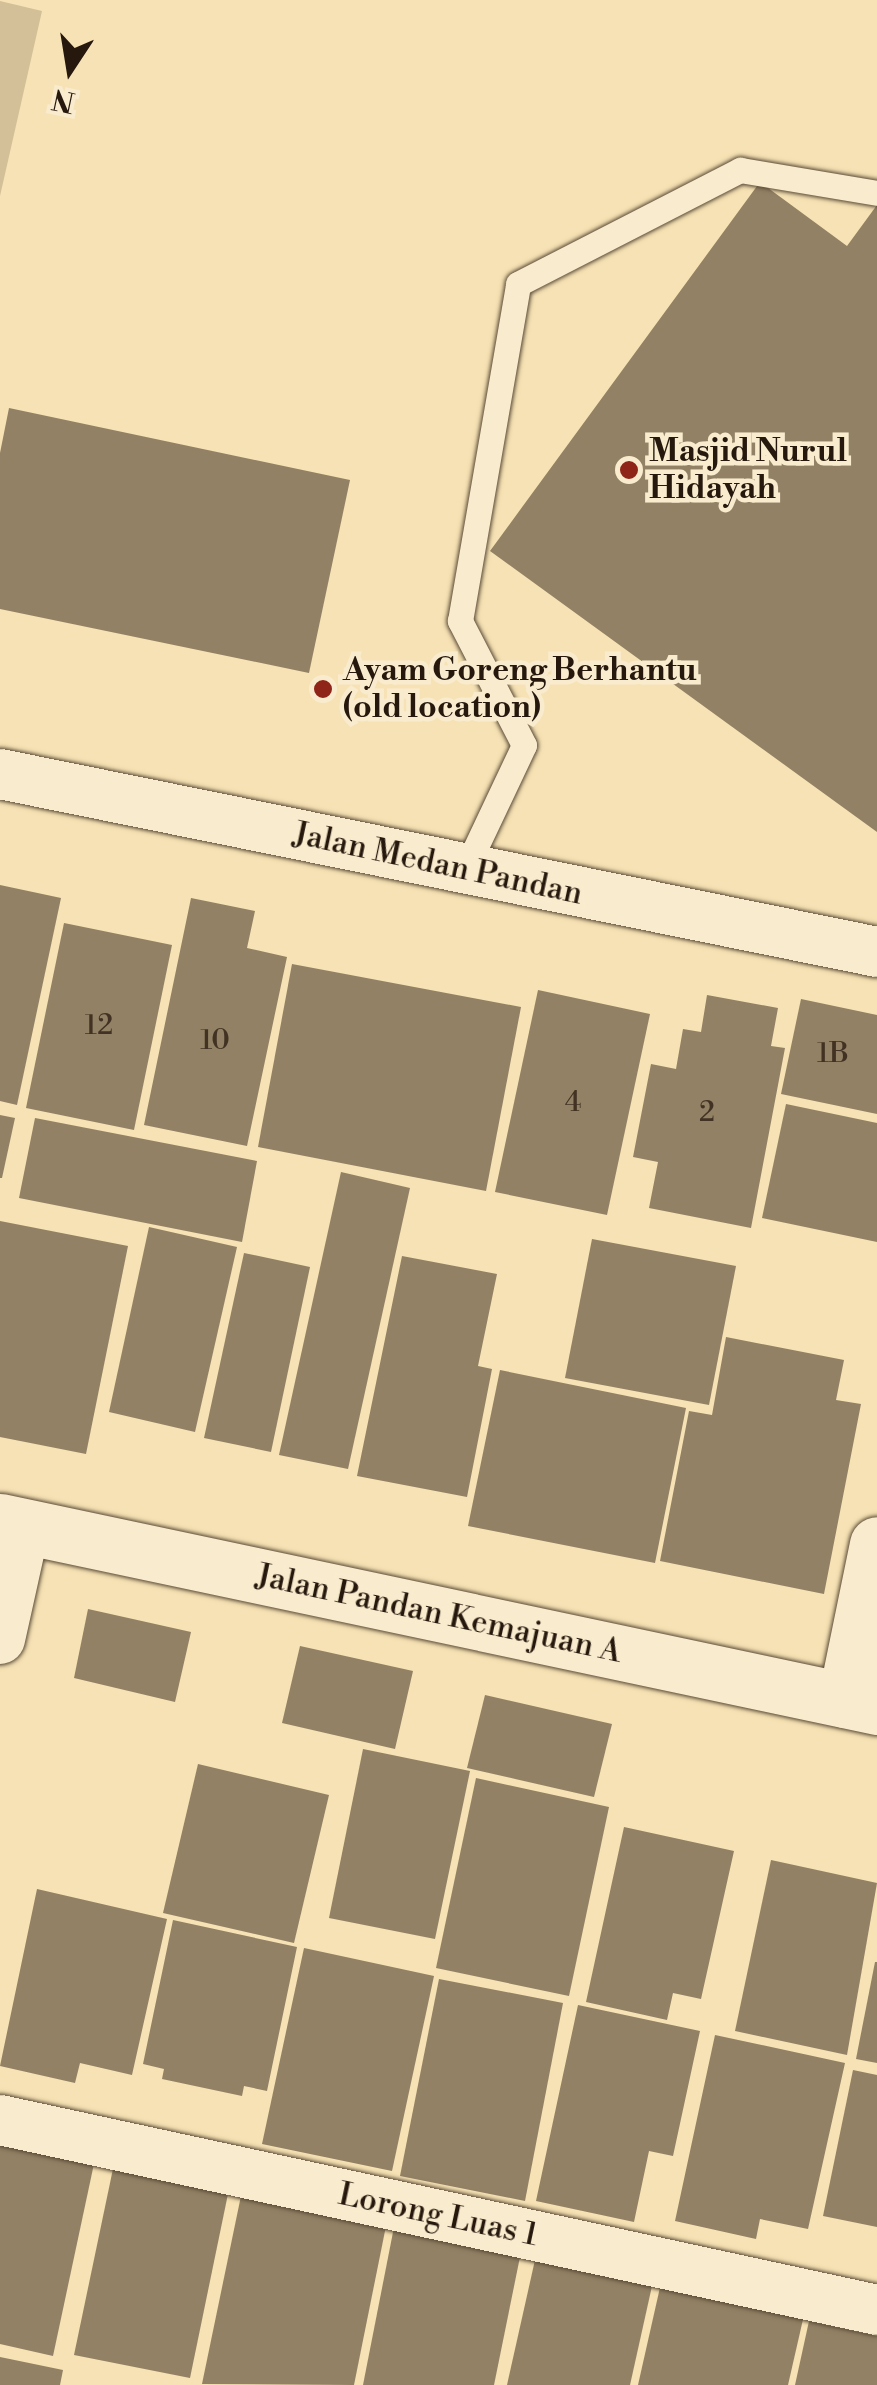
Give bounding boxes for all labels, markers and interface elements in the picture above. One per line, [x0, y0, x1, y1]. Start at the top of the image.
north arrow [20, 20, 120, 120]
text: N [49, 80, 78, 119]
place label: Masjid Nurul Hidayah [649, 433, 847, 508]
marker: Masjid Nurul Hidayah [618, 459, 640, 481]
place label: Ayam Goreng Berhantu (old location) [343, 652, 697, 727]
marker: Ayam Goreng Berhantu (old location) [312, 678, 334, 700]
street label: Jalan Medan Pandan [290, 815, 586, 913]
house number: 12 [85, 1009, 113, 1043]
house number: 10 [200, 1024, 230, 1058]
house number: 1B [817, 1037, 849, 1071]
house number: 4 [565, 1086, 581, 1120]
house number: 2 [699, 1096, 715, 1130]
street label: Jalan Pandan Kemajuan A [253, 1556, 625, 1672]
street label: Lorong Luas 1 [335, 2175, 541, 2255]

